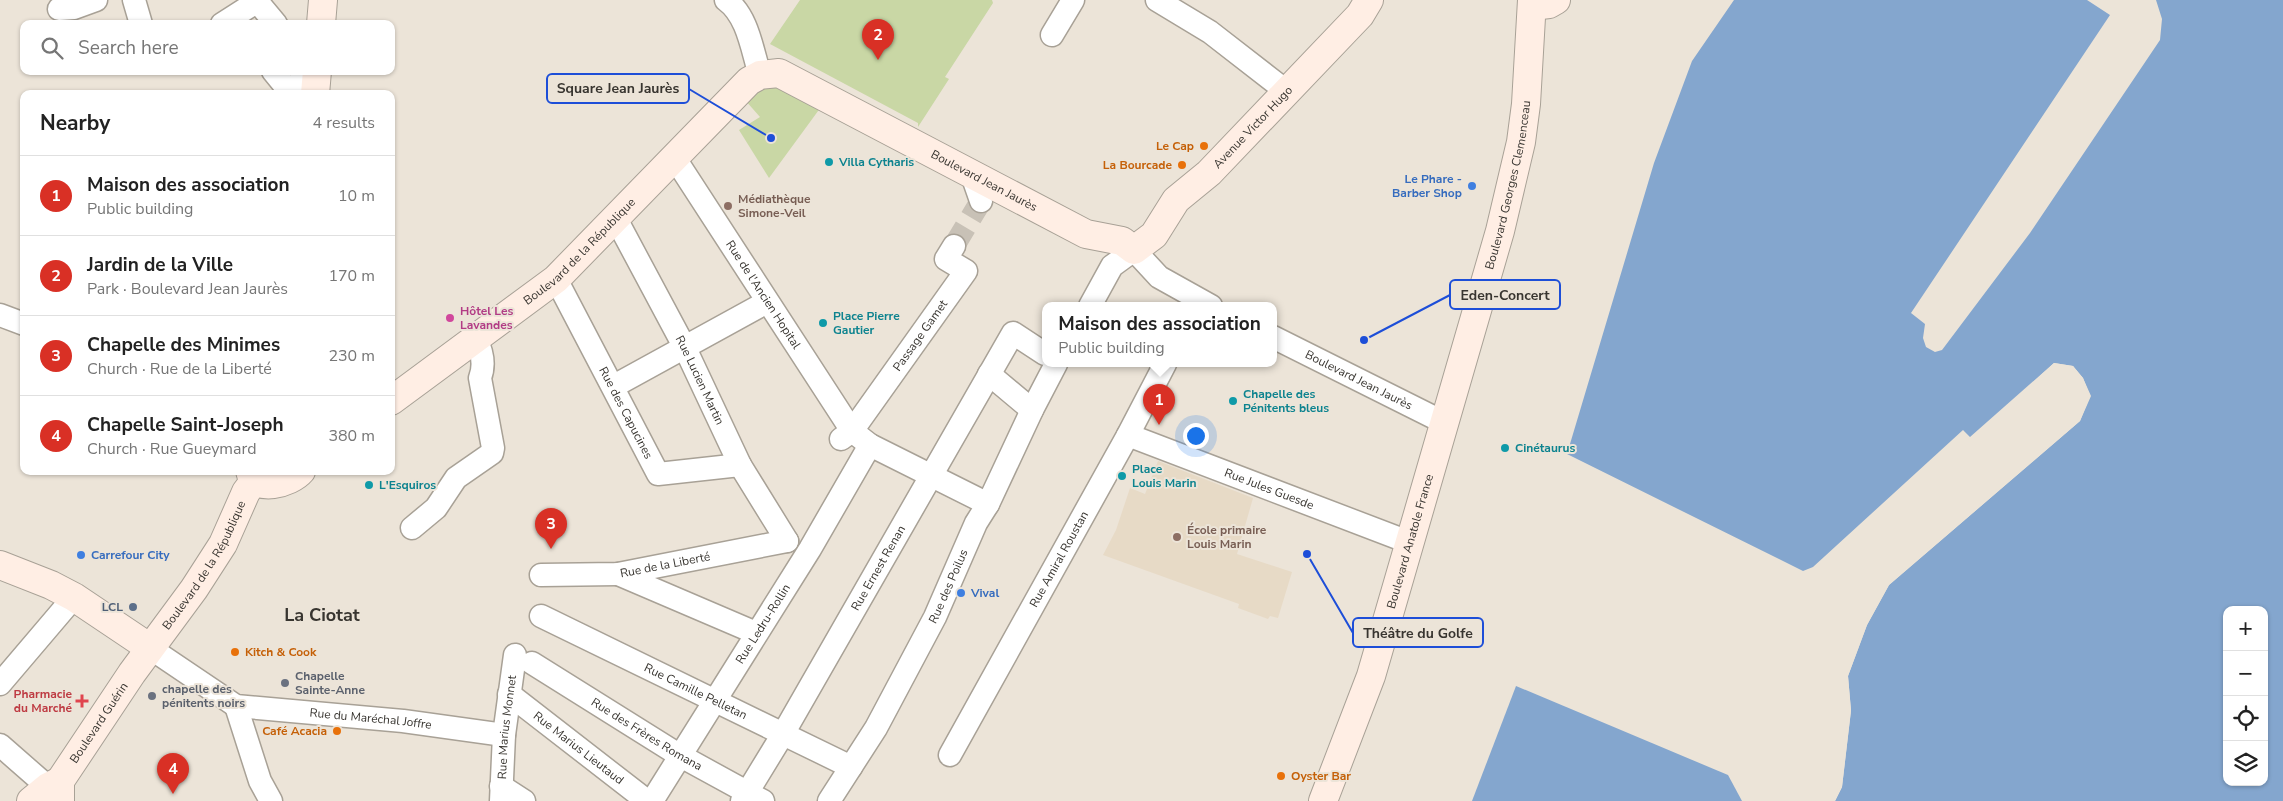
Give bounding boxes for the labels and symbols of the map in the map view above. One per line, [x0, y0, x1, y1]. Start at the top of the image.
pin: 2 [862, 19, 894, 60]
callout: Square Jean Jaurès [547, 74, 689, 103]
text: Square Jean Jaurès [557, 79, 679, 98]
street label: Avenue Victor Hugo [1210, 82, 1296, 172]
street label: Boulevard Georges Clemenceau [1481, 100, 1534, 271]
place label: Le Cap [1156, 138, 1194, 154]
marker: Le Cap [1198, 140, 1210, 152]
street label: Boulevard Jean Jaurès [928, 146, 1040, 215]
place label: Villa Cytharis [838, 154, 914, 170]
marker: Villa Cytharis [823, 156, 835, 168]
place label: La Bourcade [1103, 157, 1172, 173]
marker: La Bourcade [1176, 159, 1188, 171]
place label: Le Phare - Barber Shop [1392, 171, 1462, 201]
marker: Le Phare - Barber Shop [1466, 180, 1478, 192]
place label: Médiathèque Simone-Veil [738, 191, 811, 221]
street label: Boulevard de la République [520, 194, 639, 308]
marker: Médiathèque Simone-Veil [722, 200, 734, 212]
street label: Rue de l'Ancien Hopital [722, 237, 805, 352]
callout: Eden-Concert [1450, 280, 1560, 309]
text: Eden-Concert [1460, 286, 1550, 305]
street label: Passage Gamet [889, 296, 952, 374]
place label: Hôtel Les Lavandes [460, 303, 513, 333]
place label: Place Pierre Gautier [833, 308, 900, 338]
marker: Hôtel Les Lavandes [444, 312, 456, 324]
marker: Place Pierre Gautier [817, 317, 829, 329]
street label: Rue Lucien Martin [672, 333, 728, 427]
street label: Boulevard Jean Jaurès [1302, 346, 1415, 414]
street label: Rue des Capucines [595, 364, 657, 462]
pin: 1 [1143, 384, 1175, 425]
place label: Chapelle des Pénitents bleus [1243, 386, 1329, 416]
marker: Chapelle des Pénitents bleus [1227, 395, 1239, 407]
your location [1183, 423, 1209, 449]
place label: Cinétaurus [1515, 440, 1575, 456]
marker: Cinétaurus [1499, 442, 1511, 454]
place label: Place Louis Marin [1132, 461, 1196, 491]
street label: Rue Jules Guesde [1222, 464, 1316, 513]
marker: Place Louis Marin [1116, 470, 1128, 482]
street label: Boulevard Anatole France [1383, 472, 1437, 611]
place label: L'Esquiros [379, 477, 436, 493]
marker: L'Esquiros [363, 479, 375, 491]
street label: Boulevard de la République [159, 498, 249, 633]
pin: 3 [535, 508, 567, 549]
street label: Rue Amiral Roustan [1026, 508, 1092, 610]
street label: Rue Ernest Renan [847, 522, 909, 614]
place label: École primaire Louis Marin [1187, 522, 1267, 552]
marker: École primaire Louis Marin [1171, 531, 1183, 543]
place label: Carrefour City [91, 547, 170, 563]
street label: Rue des Poilus [925, 547, 972, 626]
street label: Rue de la Liberté [619, 548, 712, 581]
marker: Carrefour City [75, 549, 87, 561]
street label: Rue Ledru-Rollin [732, 581, 794, 667]
place label: Vival [970, 585, 999, 601]
marker: Vival [955, 587, 967, 599]
place label: LCL [102, 599, 123, 615]
marker: LCL [127, 601, 139, 613]
district label: La Ciotat [284, 603, 360, 627]
callout: Théâtre du Golfe [1353, 618, 1483, 647]
text: Théâtre du Golfe [1363, 624, 1473, 643]
place label: Kitch & Cook [245, 644, 317, 660]
marker: Kitch & Cook [229, 646, 241, 658]
street label: Rue Camille Pelletan [641, 659, 750, 723]
place label: Chapelle Sainte-Anne [295, 668, 365, 698]
street label: Rue Marius Monnet [494, 673, 520, 780]
marker: Chapelle Sainte-Anne [279, 677, 291, 689]
street label: Boulevard Guérin [66, 679, 132, 766]
place label: chapelle des pénitents noirs [162, 681, 245, 711]
place label: Pharmacie du Marché [14, 686, 72, 716]
marker: chapelle des pénitents noirs [146, 690, 158, 702]
street label: Rue des Frères Romana [588, 694, 705, 774]
marker: Pharmacie du Marché [76, 695, 88, 707]
street label: Rue du Maréchal Joffre [309, 705, 433, 733]
street label: Rue Marius Lieutaud [530, 708, 627, 788]
place label: Café Acacia [262, 723, 327, 739]
marker: Café Acacia [331, 725, 343, 737]
pin: 4 [157, 753, 189, 794]
place label: Oyster Bar [1291, 768, 1351, 784]
marker: Oyster Bar [1275, 770, 1287, 782]

